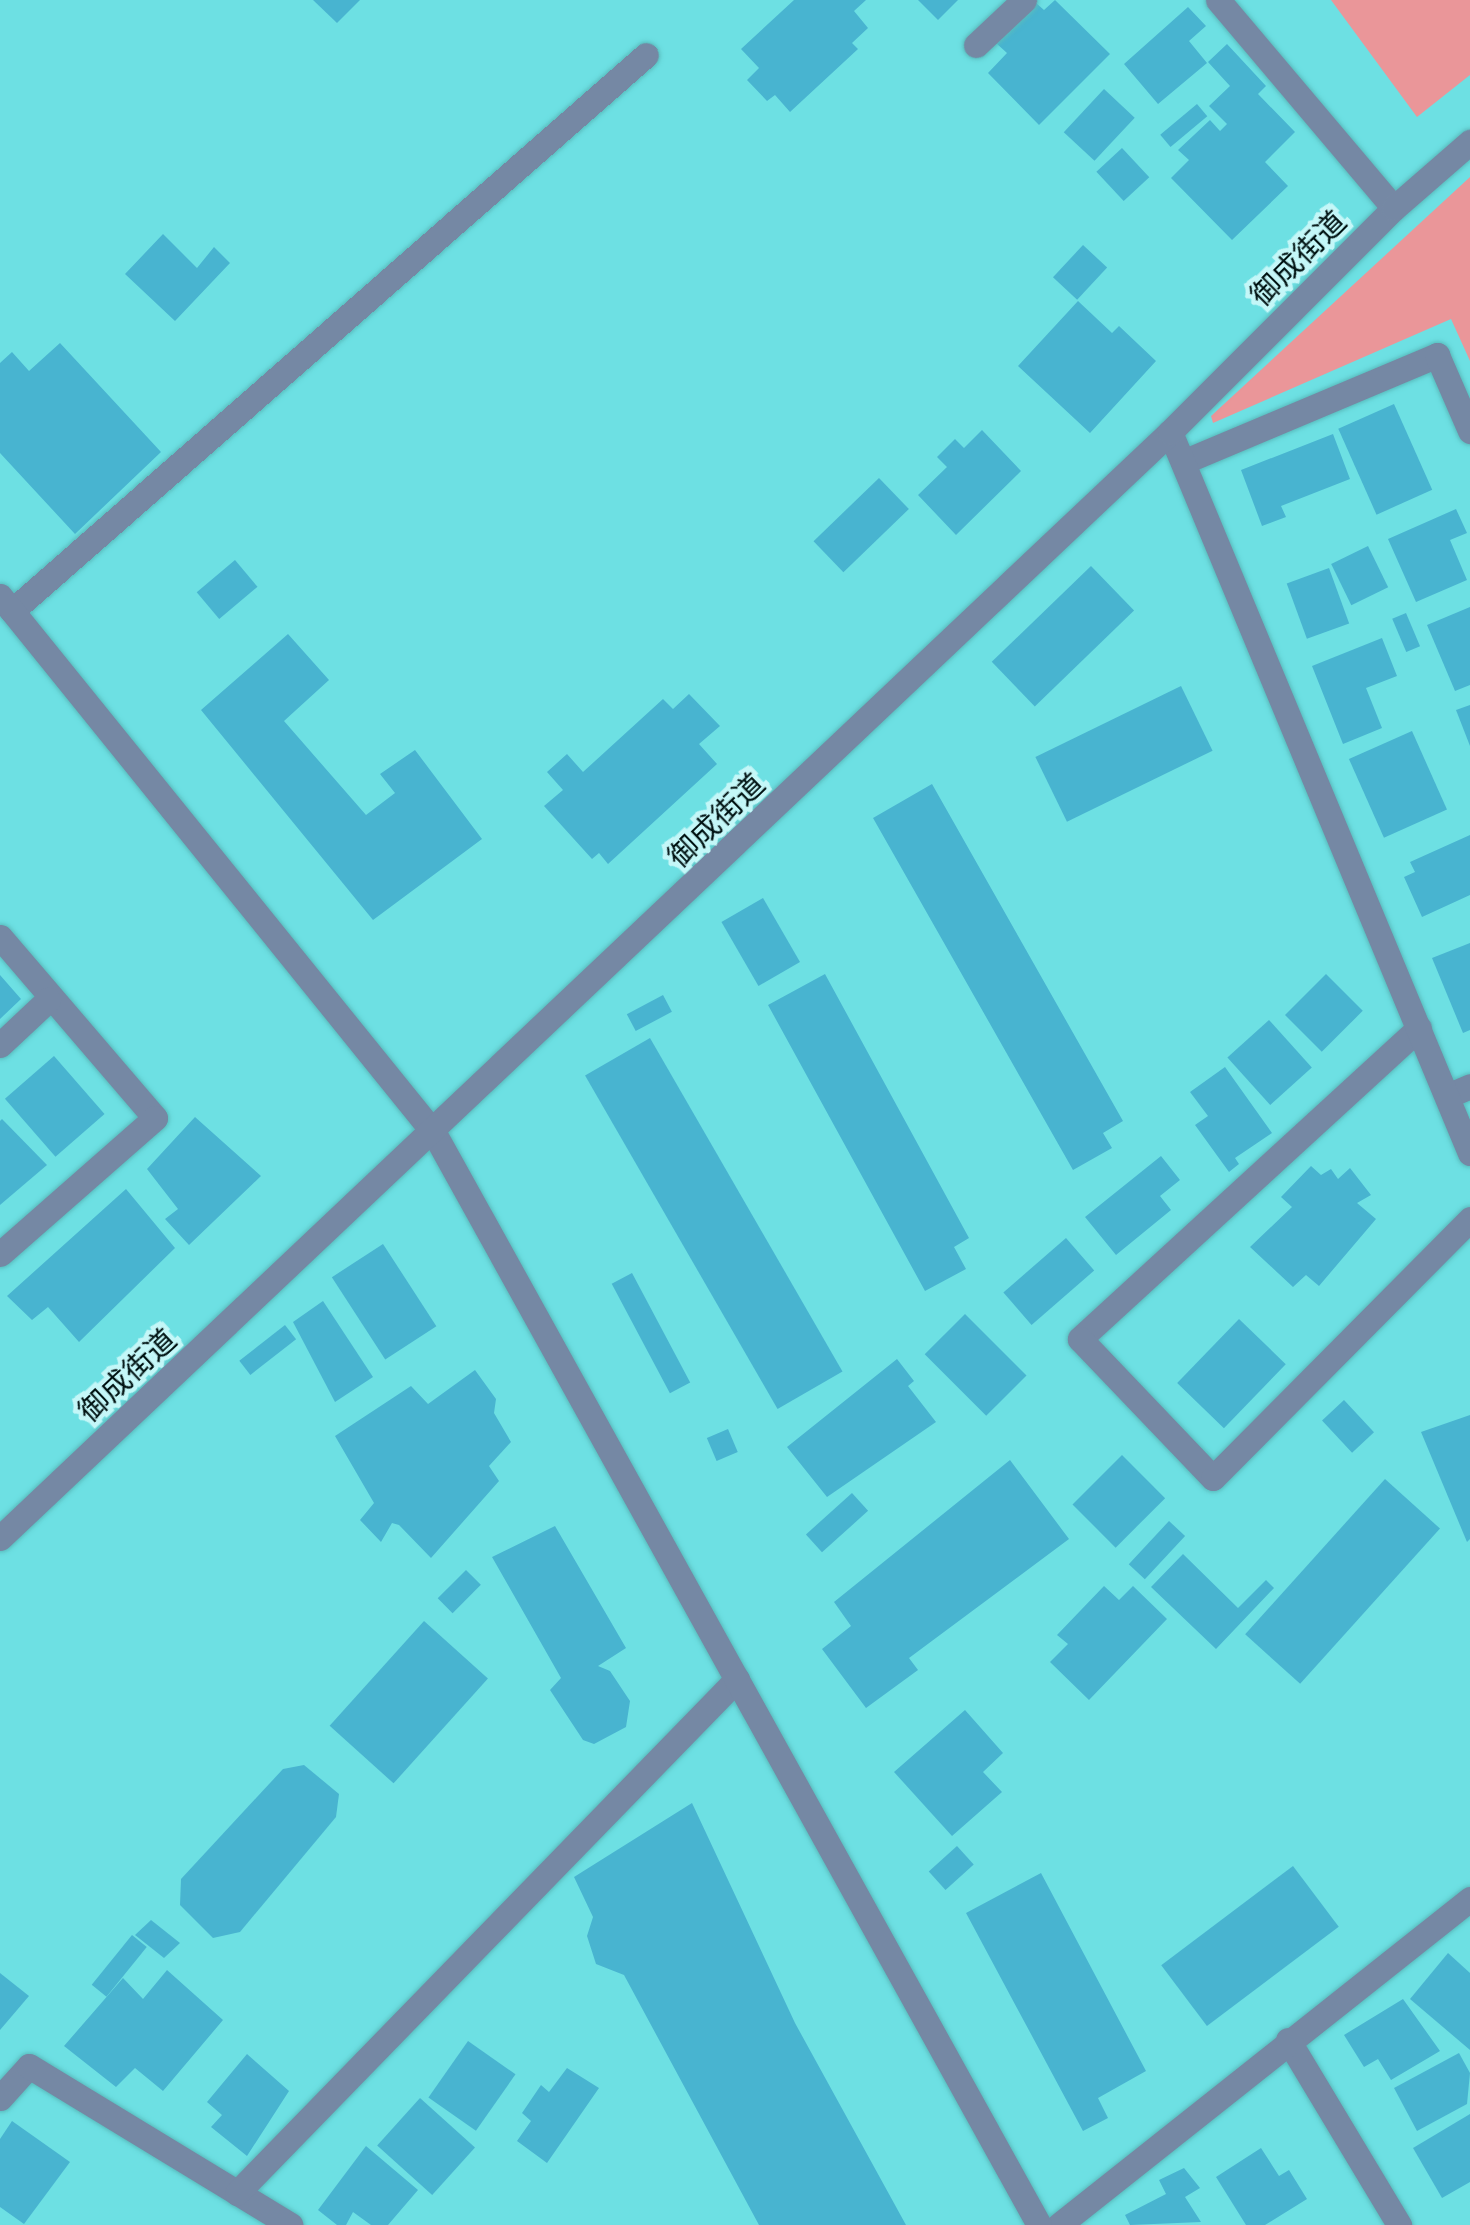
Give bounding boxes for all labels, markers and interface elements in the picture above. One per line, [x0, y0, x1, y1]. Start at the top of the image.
street label: 御成街道 [1243, 203, 1353, 313]
street label: 御成街道 [660, 765, 772, 875]
street label: 御成街道 [71, 1321, 183, 1429]

